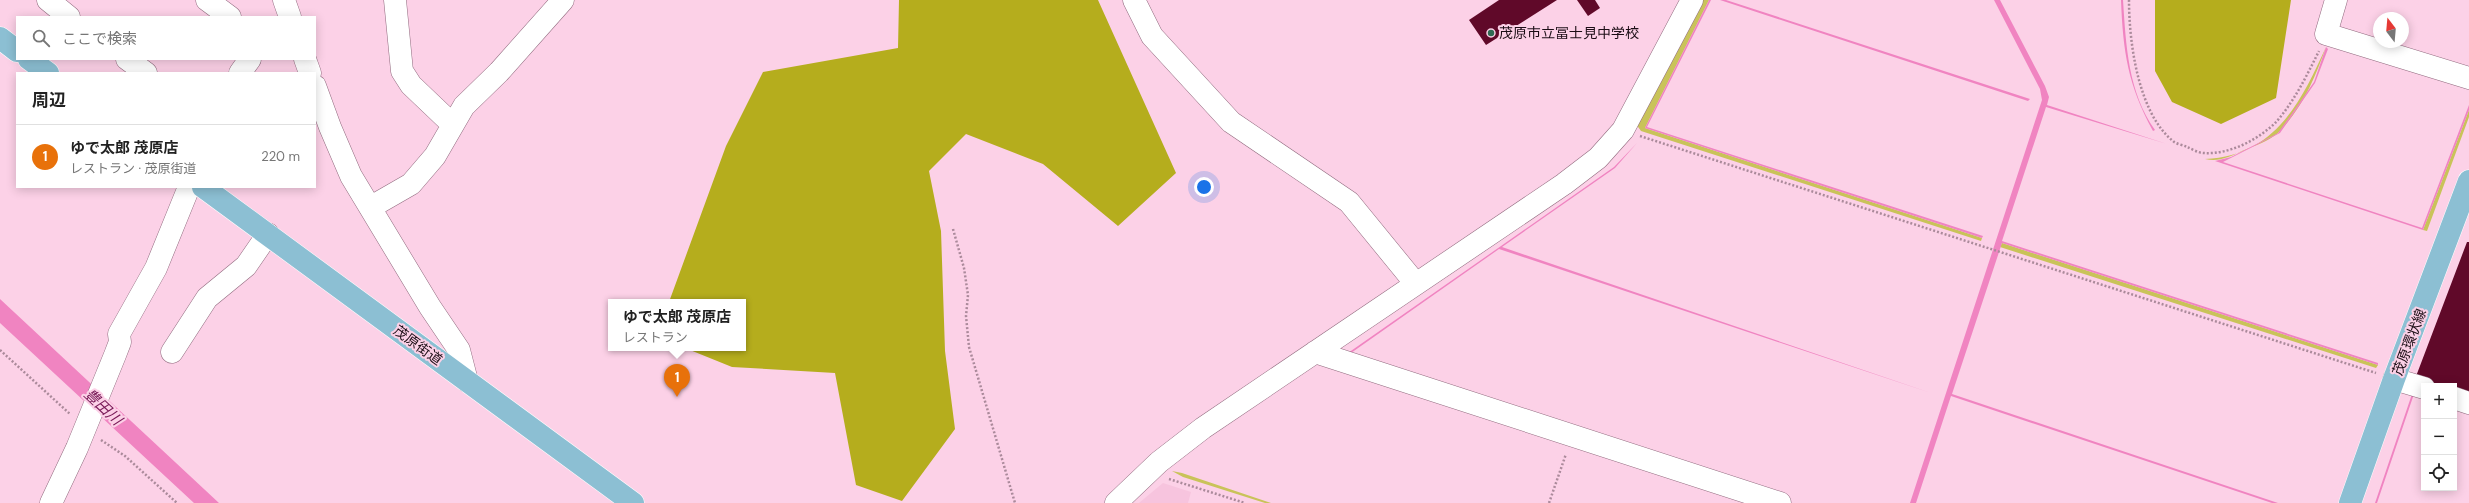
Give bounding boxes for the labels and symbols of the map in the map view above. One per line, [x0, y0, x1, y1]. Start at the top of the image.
north arrow [2373, 12, 2409, 48]
place label: 茂原市立冨士見中学校 [1499, 24, 1639, 42]
marker: 茂原市立冨士見中学校 [1486, 28, 1496, 38]
your location [1194, 177, 1214, 197]
street label: 茂原環状線 [2388, 306, 2430, 378]
street label: 茂原街道 [390, 321, 446, 369]
pin: 1 [664, 364, 690, 397]
water label: 豊田川 [80, 384, 128, 431]

